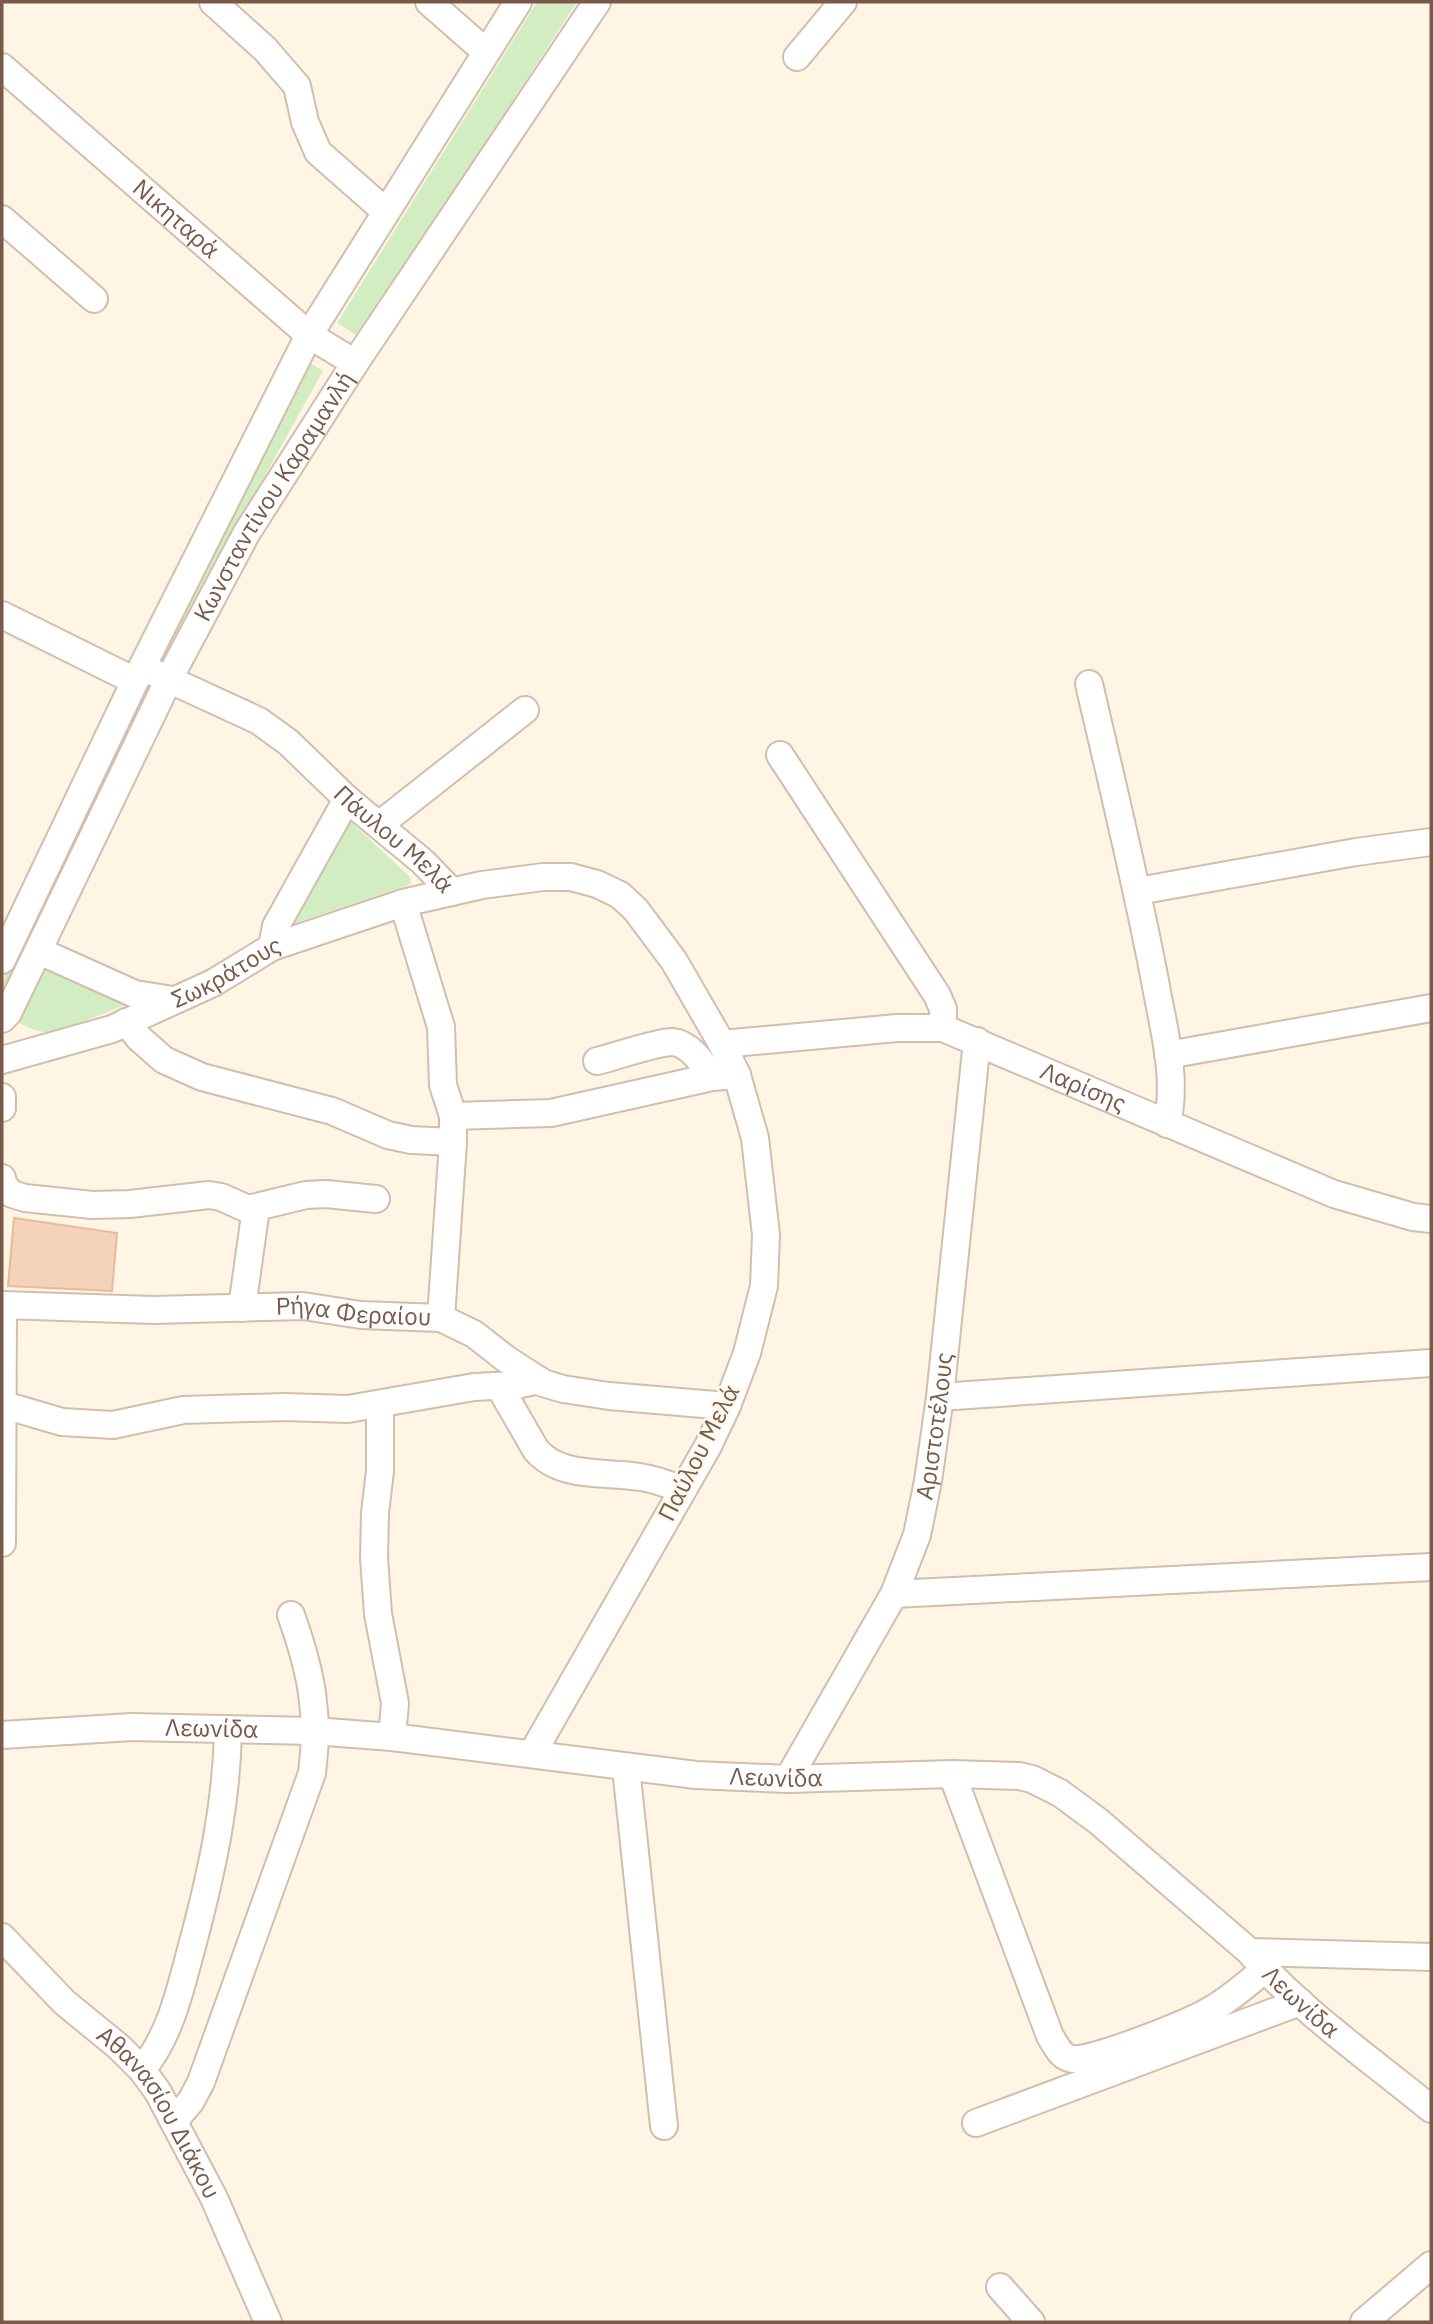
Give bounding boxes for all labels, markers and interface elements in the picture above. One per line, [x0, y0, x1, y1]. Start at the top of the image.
street label: Νικηταρά [126, 171, 227, 265]
street label: Κωνσταντίνου Καραμανλή [186, 365, 361, 627]
street label: Πάυλου Μελά [327, 778, 461, 899]
street label: Σωκράτους [166, 928, 285, 1015]
street label: Λαρίσης [1036, 1054, 1131, 1119]
street label: Ρήγα Φεραίου [275, 1289, 432, 1333]
street label: Αριστοτέλους [908, 1351, 960, 1502]
street label: Παύλου Μελά [650, 1379, 746, 1526]
street label: Λεωνίδα [165, 1711, 259, 1745]
street label: Λεωνίδα [729, 1759, 823, 1794]
street label: Λεωνίδα [1256, 1958, 1347, 2045]
street label: Αθανασίου Διάκου [91, 2018, 229, 2204]

